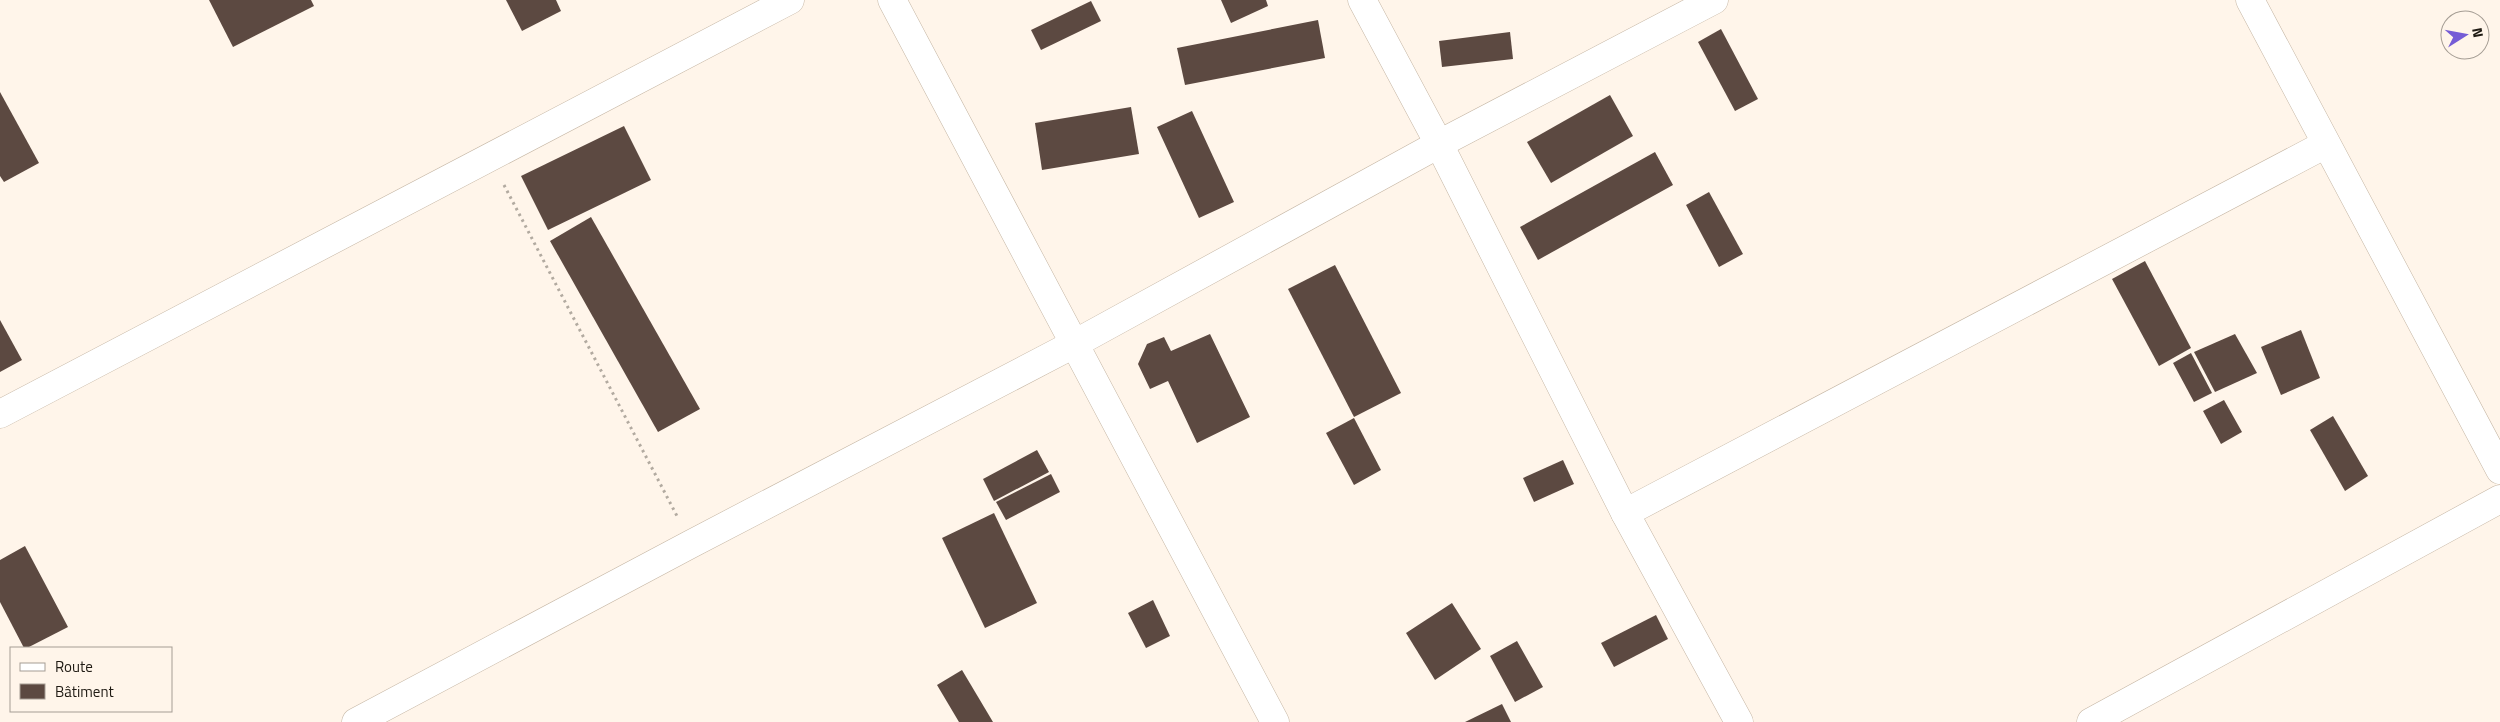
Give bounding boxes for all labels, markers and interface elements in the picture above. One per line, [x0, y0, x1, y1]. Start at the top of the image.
north arrow [2440, 10, 2490, 60]
text: N [2467, 26, 2489, 39]
legend [10, 647, 172, 712]
text: Route [55, 655, 93, 678]
text: Bâtiment [55, 680, 114, 703]

